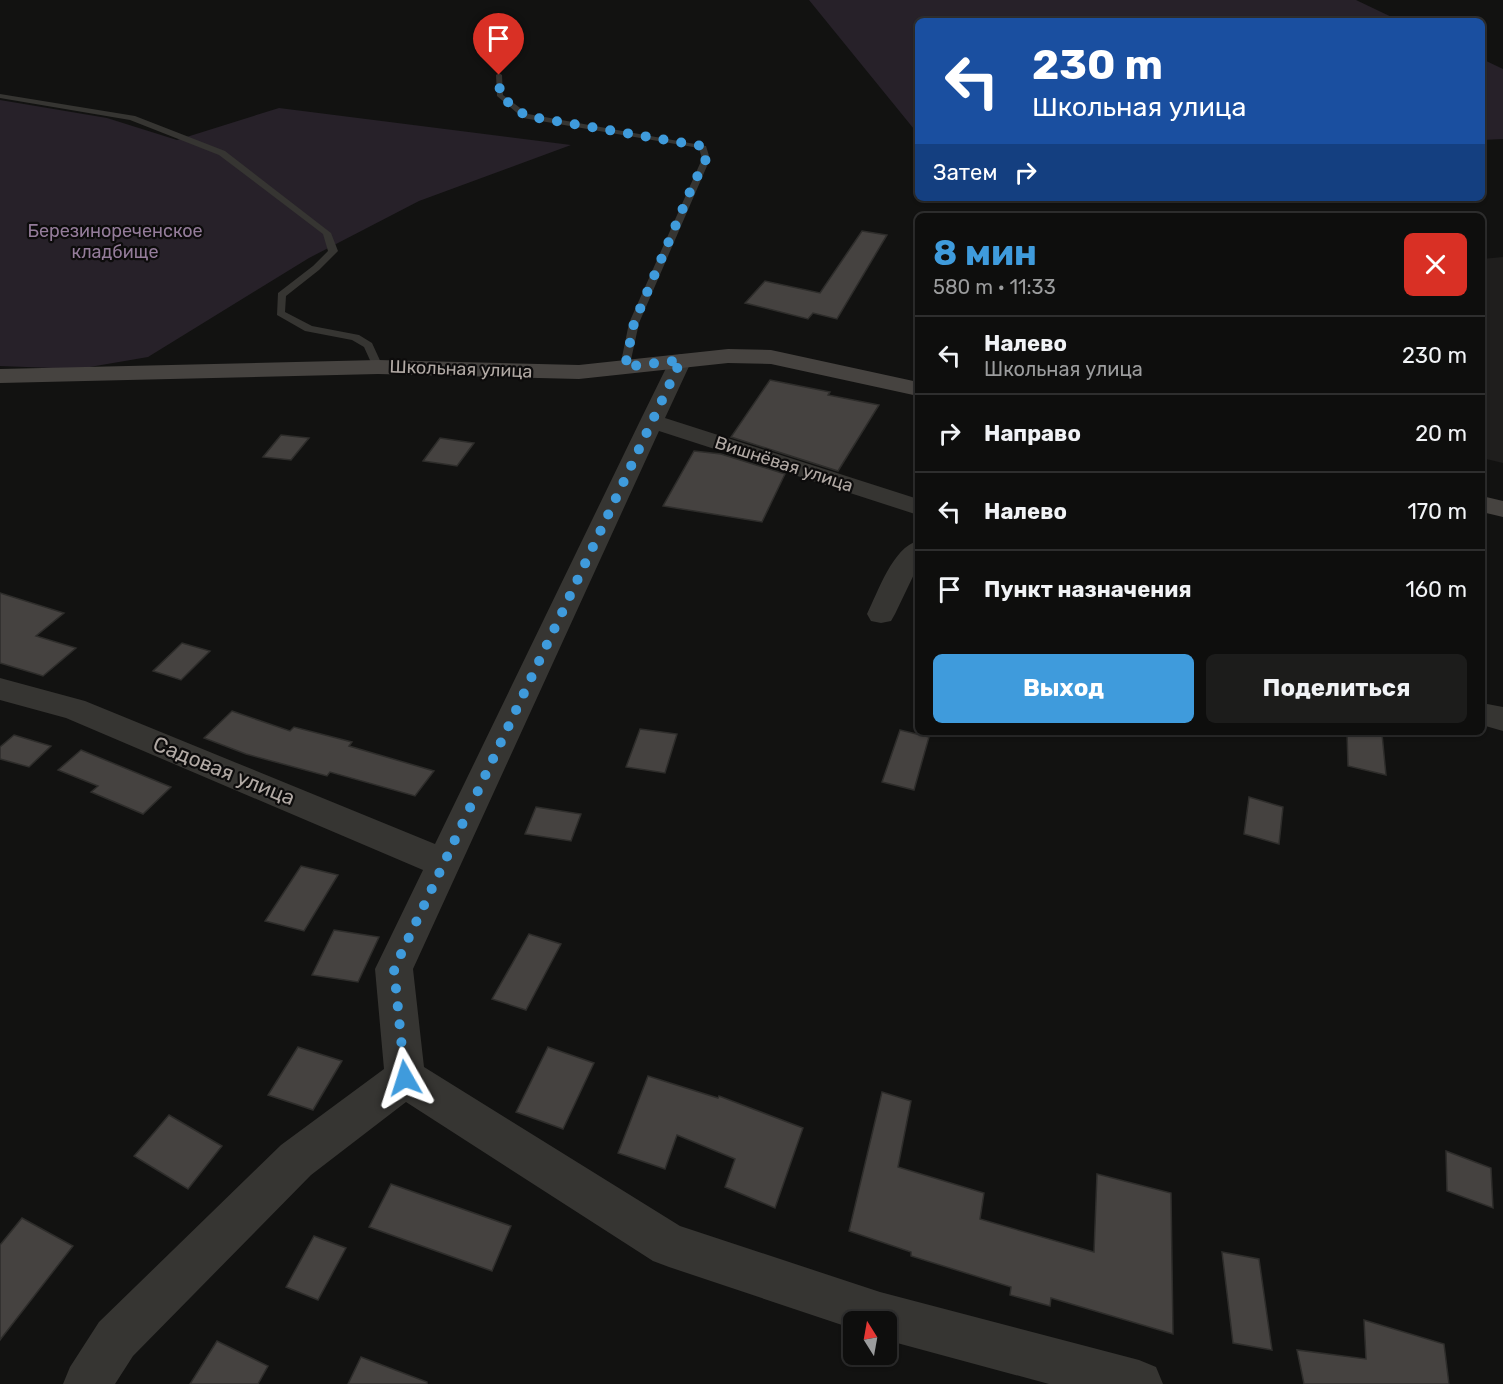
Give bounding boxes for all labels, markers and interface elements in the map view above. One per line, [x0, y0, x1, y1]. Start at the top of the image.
pin [473, 13, 524, 75]
icon: arrive [482, 22, 515, 55]
text: 230 m [1032, 40, 1163, 90]
icon: left [933, 42, 1011, 120]
text: Школьная улица [1032, 91, 1246, 123]
icon: right [1009, 156, 1042, 189]
text: Затем [933, 159, 997, 186]
park label: Березинореченское кладбище [27, 220, 203, 263]
text: 8 мин [933, 231, 1037, 274]
button: close [1404, 233, 1467, 296]
text: 580 m · 11:33 [933, 275, 1056, 299]
text: Налево [984, 330, 1067, 357]
icon: left [933, 339, 966, 372]
text: 230 m [1402, 342, 1467, 369]
street label: Школьная улица [389, 356, 533, 382]
text: Школьная улица [984, 357, 1143, 381]
icon: right [933, 417, 966, 450]
text: Направо [984, 420, 1081, 447]
text: 20 m [1415, 420, 1467, 447]
street label: Вишнёвая улица [712, 431, 856, 497]
icon: left [933, 495, 966, 528]
text: Налево [984, 498, 1067, 525]
text: 170 m [1407, 498, 1467, 525]
icon: arrive [933, 573, 966, 606]
text: Пункт назначения [984, 576, 1192, 603]
text: 160 m [1405, 576, 1467, 603]
button: Выход [933, 654, 1194, 723]
button: Поделиться [1206, 654, 1467, 723]
street label: Садовая улица [150, 731, 299, 810]
position arrow [373, 1046, 437, 1110]
north arrow [843, 1311, 897, 1365]
map controls [843, 1311, 897, 1365]

